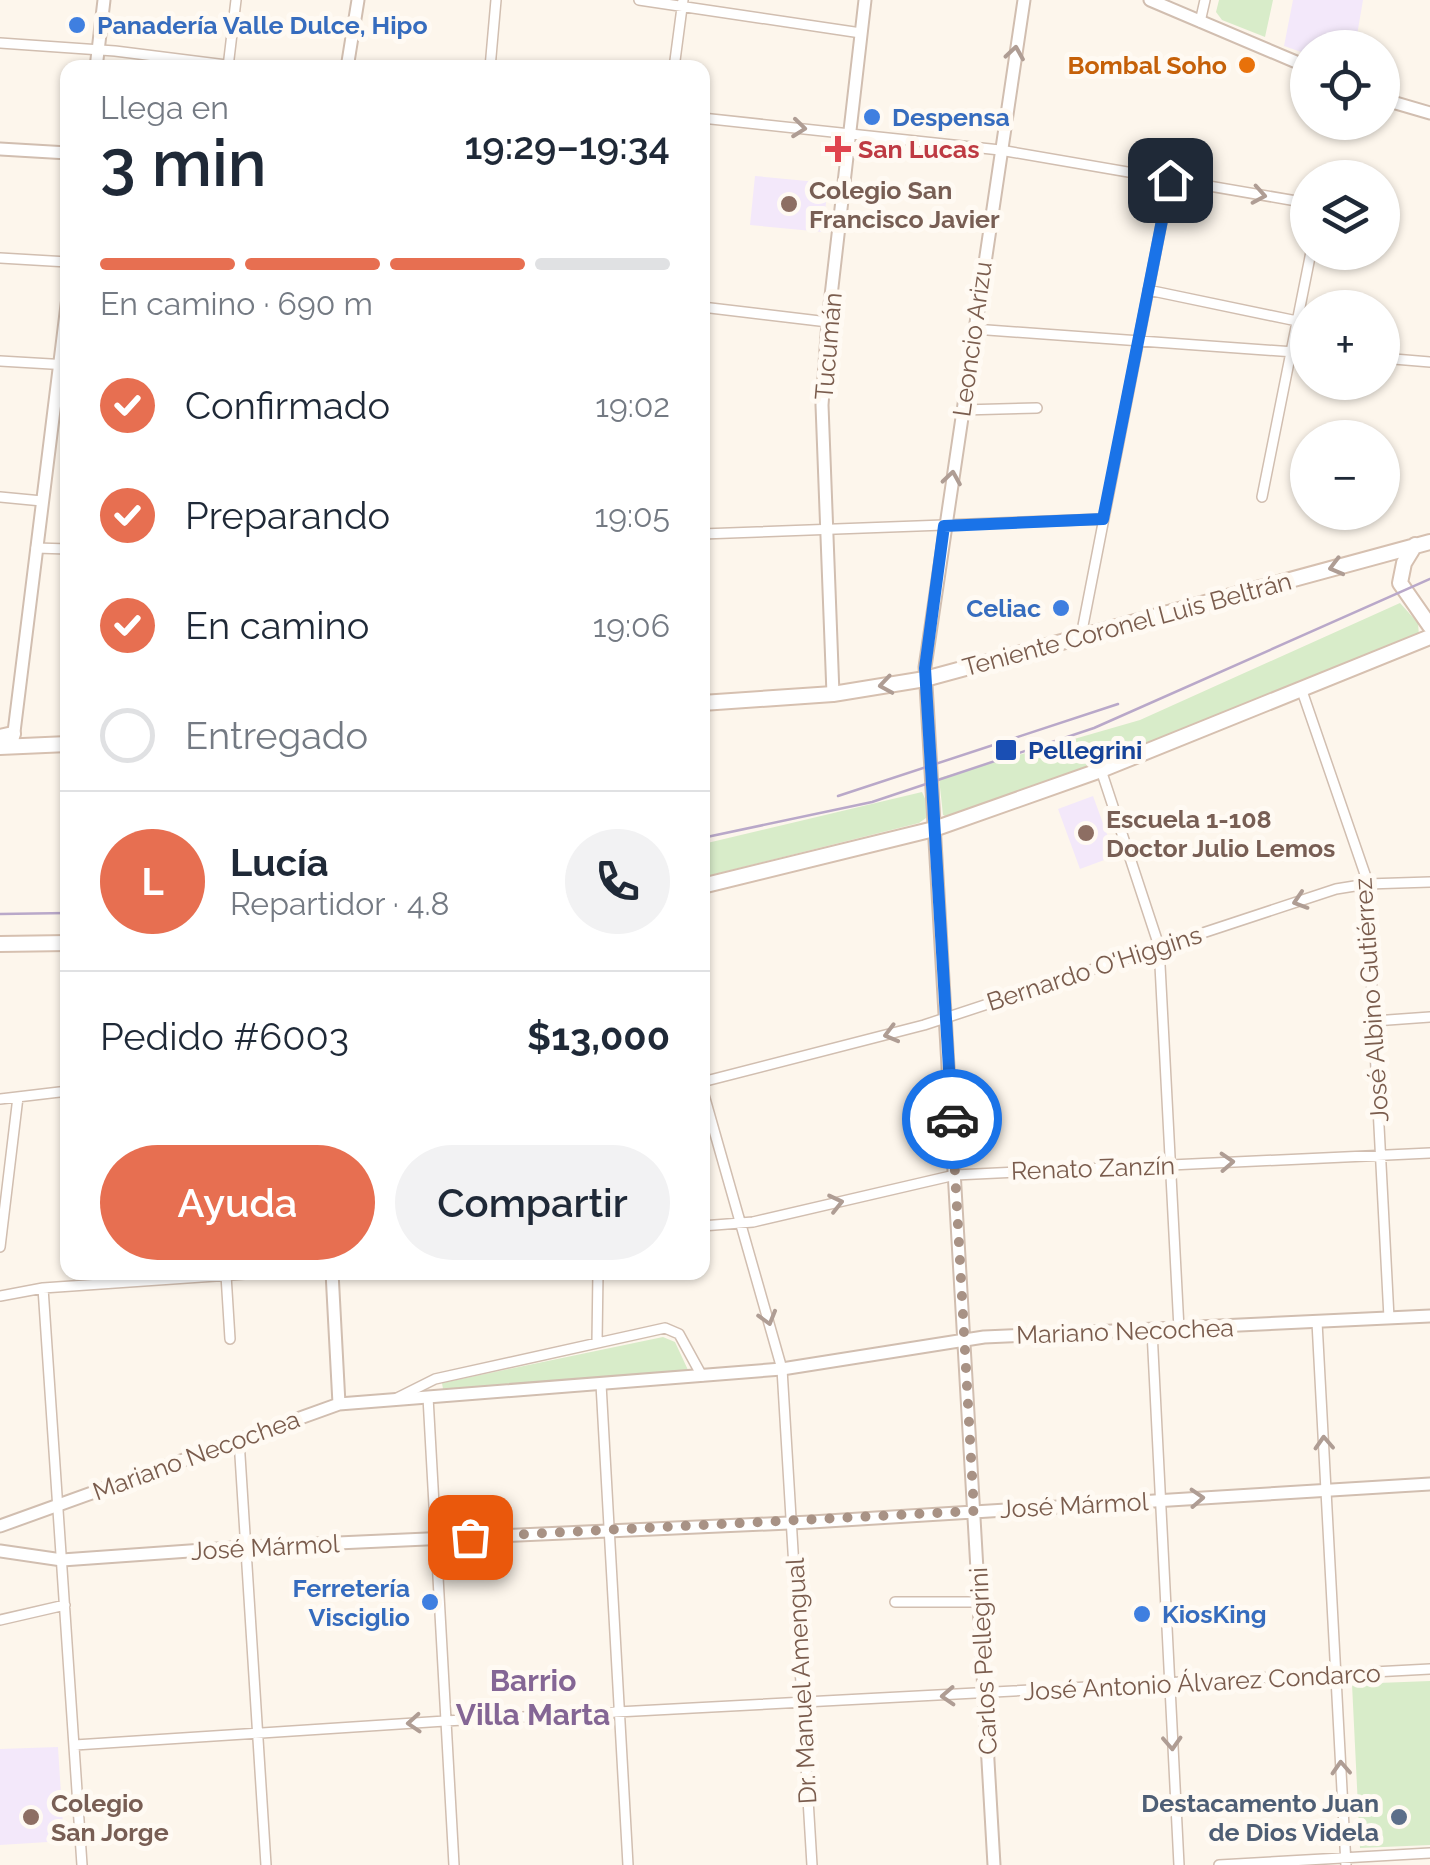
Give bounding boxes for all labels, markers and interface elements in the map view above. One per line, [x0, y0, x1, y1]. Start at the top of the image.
place label: Panadería Valle Dulce, Hipo [97, 10, 428, 40]
marker: Panadería Valle Dulce, Hipo [66, 14, 88, 36]
map controls [1290, 30, 1400, 530]
button: locate [1290, 30, 1400, 140]
one-way arrow [1004, 45, 1025, 61]
place label: Bombal Soho [1067, 50, 1227, 80]
marker: Bombal Soho [1236, 54, 1258, 76]
text: Llega en [100, 89, 229, 126]
place label: Despensa [892, 102, 1010, 132]
marker: Despensa [861, 106, 883, 128]
one-way arrow [792, 117, 808, 138]
text: 19:29–19:34 [464, 123, 670, 168]
text: 3 min [100, 125, 267, 201]
place label: San Lucas [858, 134, 980, 164]
marker: San Lucas [827, 138, 849, 160]
pin [1128, 138, 1213, 223]
icon: home [1143, 153, 1198, 208]
button: layers [1290, 160, 1400, 270]
place label: Colegio San Francisco Javier [809, 175, 1000, 234]
one-way arrow [1251, 184, 1268, 205]
marker: Colegio San Francisco Javier [778, 193, 800, 215]
street label: Leoncio Arizu [946, 259, 998, 419]
text: En camino · 690 m [100, 285, 373, 322]
button: + [1290, 290, 1400, 400]
street label: Tucumán [808, 291, 848, 401]
icon: check [100, 378, 155, 433]
text: Confirmado [185, 383, 390, 428]
text: 19:02 [595, 387, 670, 424]
button: − [1290, 420, 1400, 530]
one-way arrow [940, 470, 961, 487]
icon: check [100, 488, 155, 543]
text: Preparando [185, 493, 390, 538]
text: 19:05 [595, 497, 670, 534]
one-way arrow [1328, 555, 1345, 576]
street label: Teniente Coronel Luis Beltrán [959, 566, 1295, 682]
place label: Celiac [966, 593, 1041, 623]
marker: Celiac [1050, 597, 1072, 619]
icon: check [100, 598, 155, 653]
text: En camino [185, 603, 369, 648]
text: 19:06 [593, 607, 670, 644]
one-way arrow [878, 674, 895, 695]
text: Entregado [185, 713, 368, 758]
place label: Pellegrini [1028, 735, 1142, 765]
marker: Pellegrini [993, 737, 1019, 763]
place label: Escuela 1-108 Doctor Julio Lemos [1106, 804, 1335, 863]
marker: Escuela 1-108 Doctor Julio Lemos [1075, 822, 1097, 844]
button: phone [565, 829, 670, 934]
text: Lucía [230, 840, 329, 885]
text: L [141, 859, 164, 904]
street label: José Albino Gutiérrez [1348, 877, 1394, 1123]
text: Repartidor · 4.8 [230, 885, 450, 922]
one-way arrow [1292, 889, 1309, 909]
street label: Bernardo O'Higgins [983, 919, 1205, 1017]
text: Pedido #6003 [100, 1014, 349, 1059]
text: $13,000 [527, 1014, 670, 1059]
one-way arrow [883, 1022, 900, 1043]
courier [902, 1069, 1002, 1169]
icon: car [925, 1092, 980, 1147]
button: Ayuda [100, 1145, 375, 1260]
button: Compartir [395, 1145, 670, 1260]
street label: Renato Zanzín [1010, 1150, 1176, 1186]
one-way arrow [1220, 1152, 1236, 1173]
one-way arrow [827, 1194, 844, 1215]
one-way arrow [756, 1309, 777, 1326]
street label: Mariano Necochea [1016, 1312, 1234, 1350]
street label: Mariano Necochea [88, 1404, 304, 1506]
one-way arrow [1314, 1435, 1335, 1451]
street label: José Mármol [999, 1486, 1149, 1524]
one-way arrow [1189, 1488, 1205, 1509]
pin [428, 1495, 513, 1580]
icon: bag [443, 1510, 498, 1565]
street label: José Mármol [190, 1528, 340, 1566]
street label: Dr. Manuel Amengual [780, 1557, 822, 1805]
street label: Carlos Pellegrini [963, 1567, 1003, 1755]
place label: Ferretería Visciglio [293, 1573, 410, 1632]
marker: Ferretería Visciglio [419, 1591, 441, 1613]
place label: KiosKing [1162, 1599, 1267, 1629]
marker: KiosKing [1131, 1603, 1153, 1625]
street label: José Antonio Álvarez Condarco [1022, 1658, 1382, 1706]
district label: Barrio Villa Marta [456, 1663, 610, 1732]
one-way arrow [940, 1685, 956, 1706]
one-way arrow [405, 1712, 421, 1733]
one-way arrow [1161, 1735, 1182, 1751]
one-way arrow [1331, 1759, 1352, 1775]
place label: Colegio San Jorge [51, 1788, 169, 1847]
place label: Destacamento Juan de Dios Videla [1141, 1788, 1379, 1847]
marker: Colegio San Jorge [20, 1806, 42, 1828]
marker: Destacamento Juan de Dios Videla [1388, 1806, 1410, 1828]

